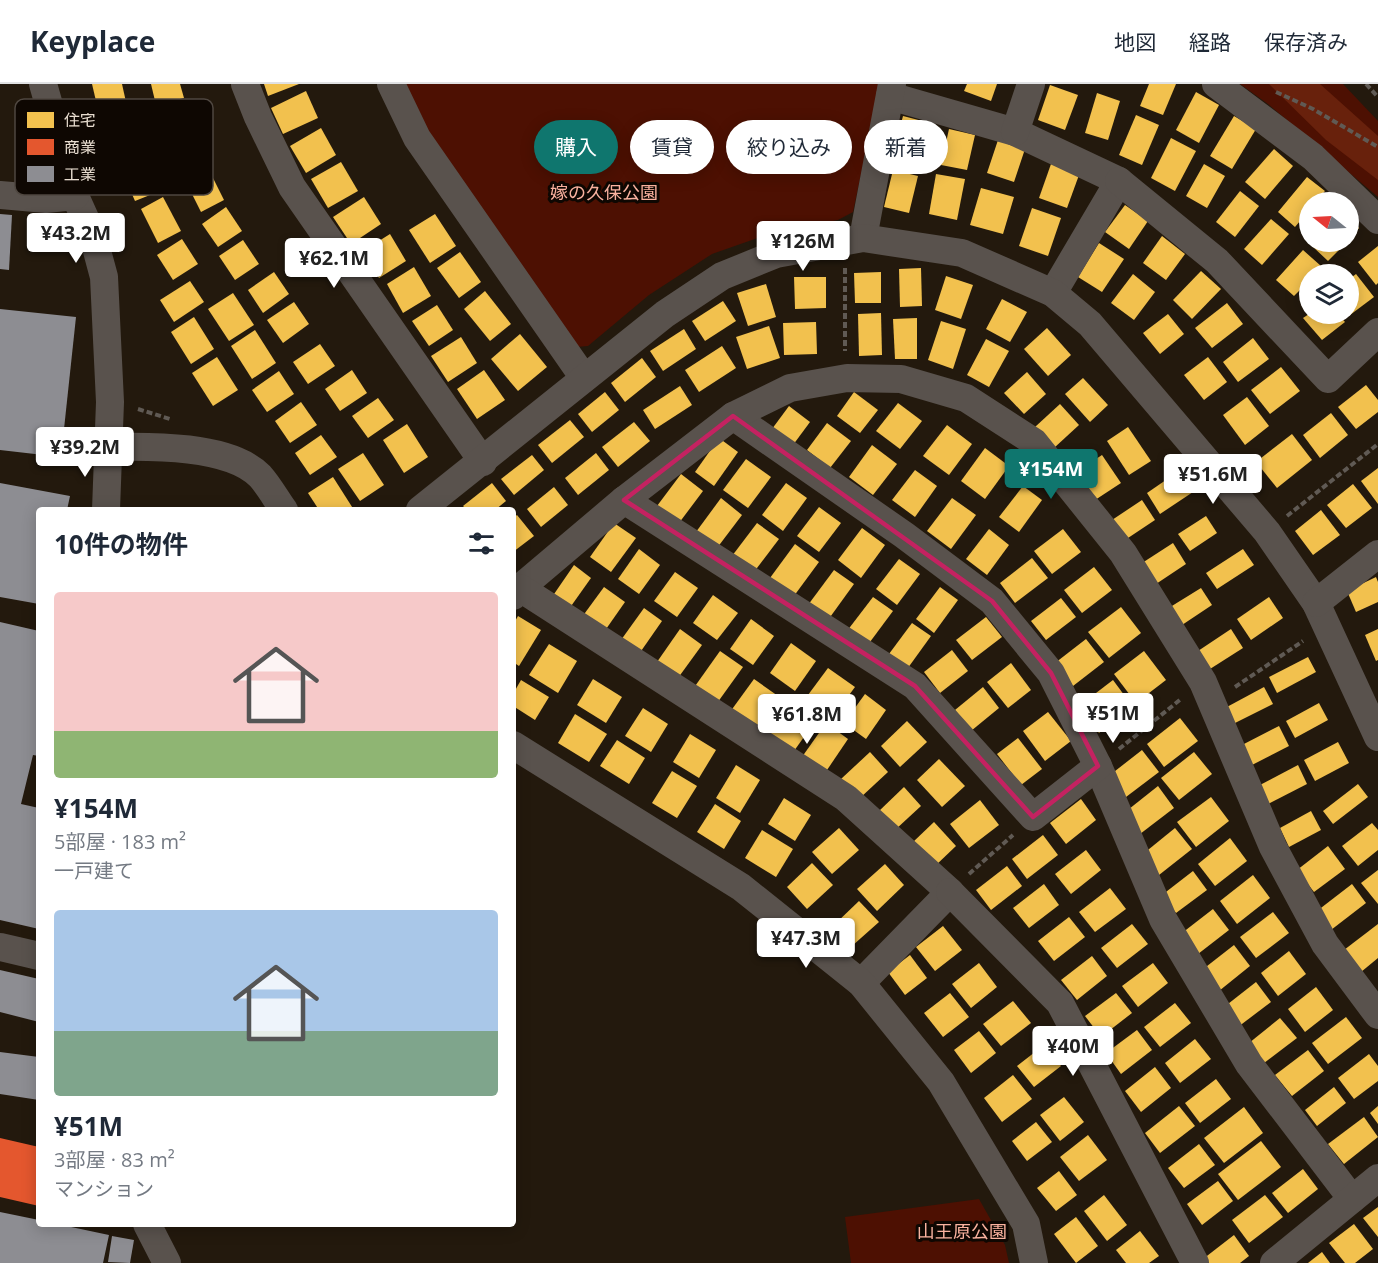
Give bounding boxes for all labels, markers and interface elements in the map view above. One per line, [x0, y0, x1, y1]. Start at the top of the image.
text: Keyplace [30, 22, 155, 60]
text: 地図 [1114, 28, 1156, 56]
text: 経路 [1189, 28, 1231, 56]
text: 保存済み [1264, 28, 1348, 56]
legend [15, 99, 213, 195]
text: 住宅 [64, 109, 96, 131]
chip: 購入 [534, 120, 618, 174]
chip: 賃貸 [630, 120, 714, 174]
chip: 絞り込み [726, 120, 852, 174]
chip: 新着 [864, 120, 948, 174]
text: 商業 [64, 136, 96, 158]
text: 工業 [64, 163, 96, 185]
park label: 嫁の久保公園 [550, 180, 658, 204]
north arrow [1299, 192, 1359, 252]
map controls [1299, 192, 1359, 324]
pin: ¥43.2M [27, 213, 125, 264]
text: ¥43.2M [41, 219, 111, 246]
pin: ¥126M [761, 221, 845, 272]
text: ¥126M [771, 227, 835, 254]
pin: ¥62.1M [285, 238, 383, 289]
text: ¥62.1M [299, 244, 369, 271]
button: layers [1299, 264, 1359, 324]
pin: ¥39.2M [36, 427, 134, 478]
text: ¥39.2M [50, 433, 120, 460]
pin: ¥154M [1009, 449, 1093, 500]
pin: ¥51.6M [1164, 454, 1262, 505]
text: ¥154M [1019, 455, 1083, 482]
text: ¥51.6M [1178, 460, 1248, 487]
text: 10件の物件 [54, 526, 188, 562]
icon: filters [465, 527, 498, 560]
icon: home [222, 631, 330, 739]
pin: ¥51M [1077, 693, 1149, 744]
pin: ¥61.8M [758, 694, 856, 745]
text: ¥51M [1086, 699, 1140, 726]
text: ¥61.8M [772, 700, 842, 727]
text: ¥154M [54, 790, 138, 826]
text: 5部屋 · 183 m² [54, 828, 186, 855]
text: 一戸建て [54, 857, 134, 884]
pin: ¥47.3M [757, 918, 855, 969]
text: ¥47.3M [771, 924, 841, 951]
icon: home [222, 949, 330, 1057]
pin: ¥40M [1037, 1026, 1109, 1077]
text: ¥40M [1046, 1032, 1100, 1059]
text: ¥51M [54, 1108, 123, 1144]
text: 3部屋 · 83 m² [54, 1146, 175, 1173]
text: マンション [54, 1175, 154, 1202]
park label: 山王原公園 [917, 1219, 1007, 1243]

